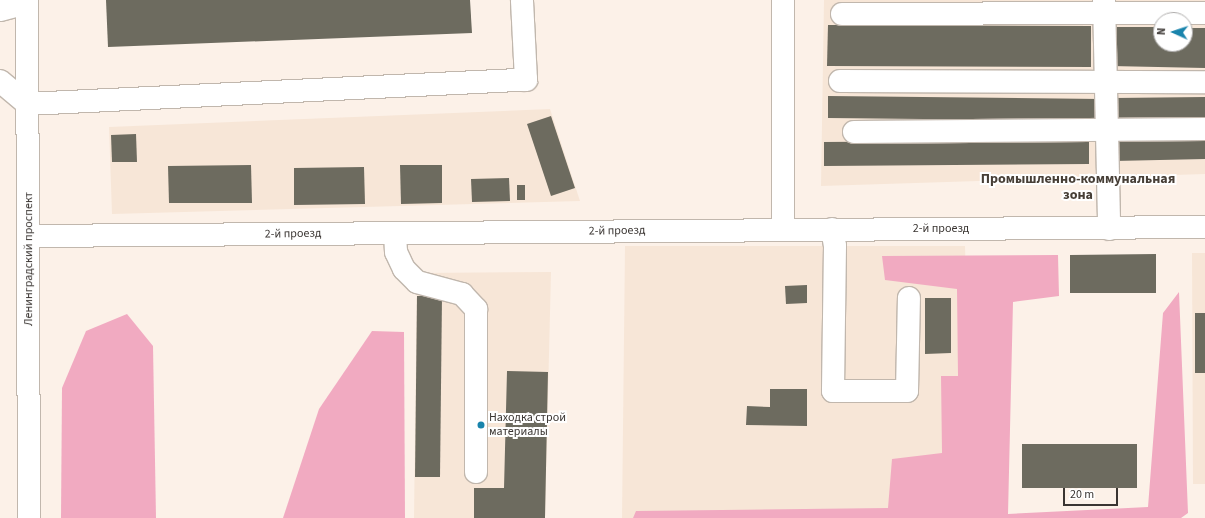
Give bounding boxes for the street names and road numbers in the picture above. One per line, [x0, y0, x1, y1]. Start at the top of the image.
street label: Ленинградский проспект [22, 192, 36, 326]
street label: 2-й проезд [913, 222, 969, 236]
street label: 2-й проезд [589, 223, 645, 239]
street label: 2-й проезд [265, 226, 321, 242]

